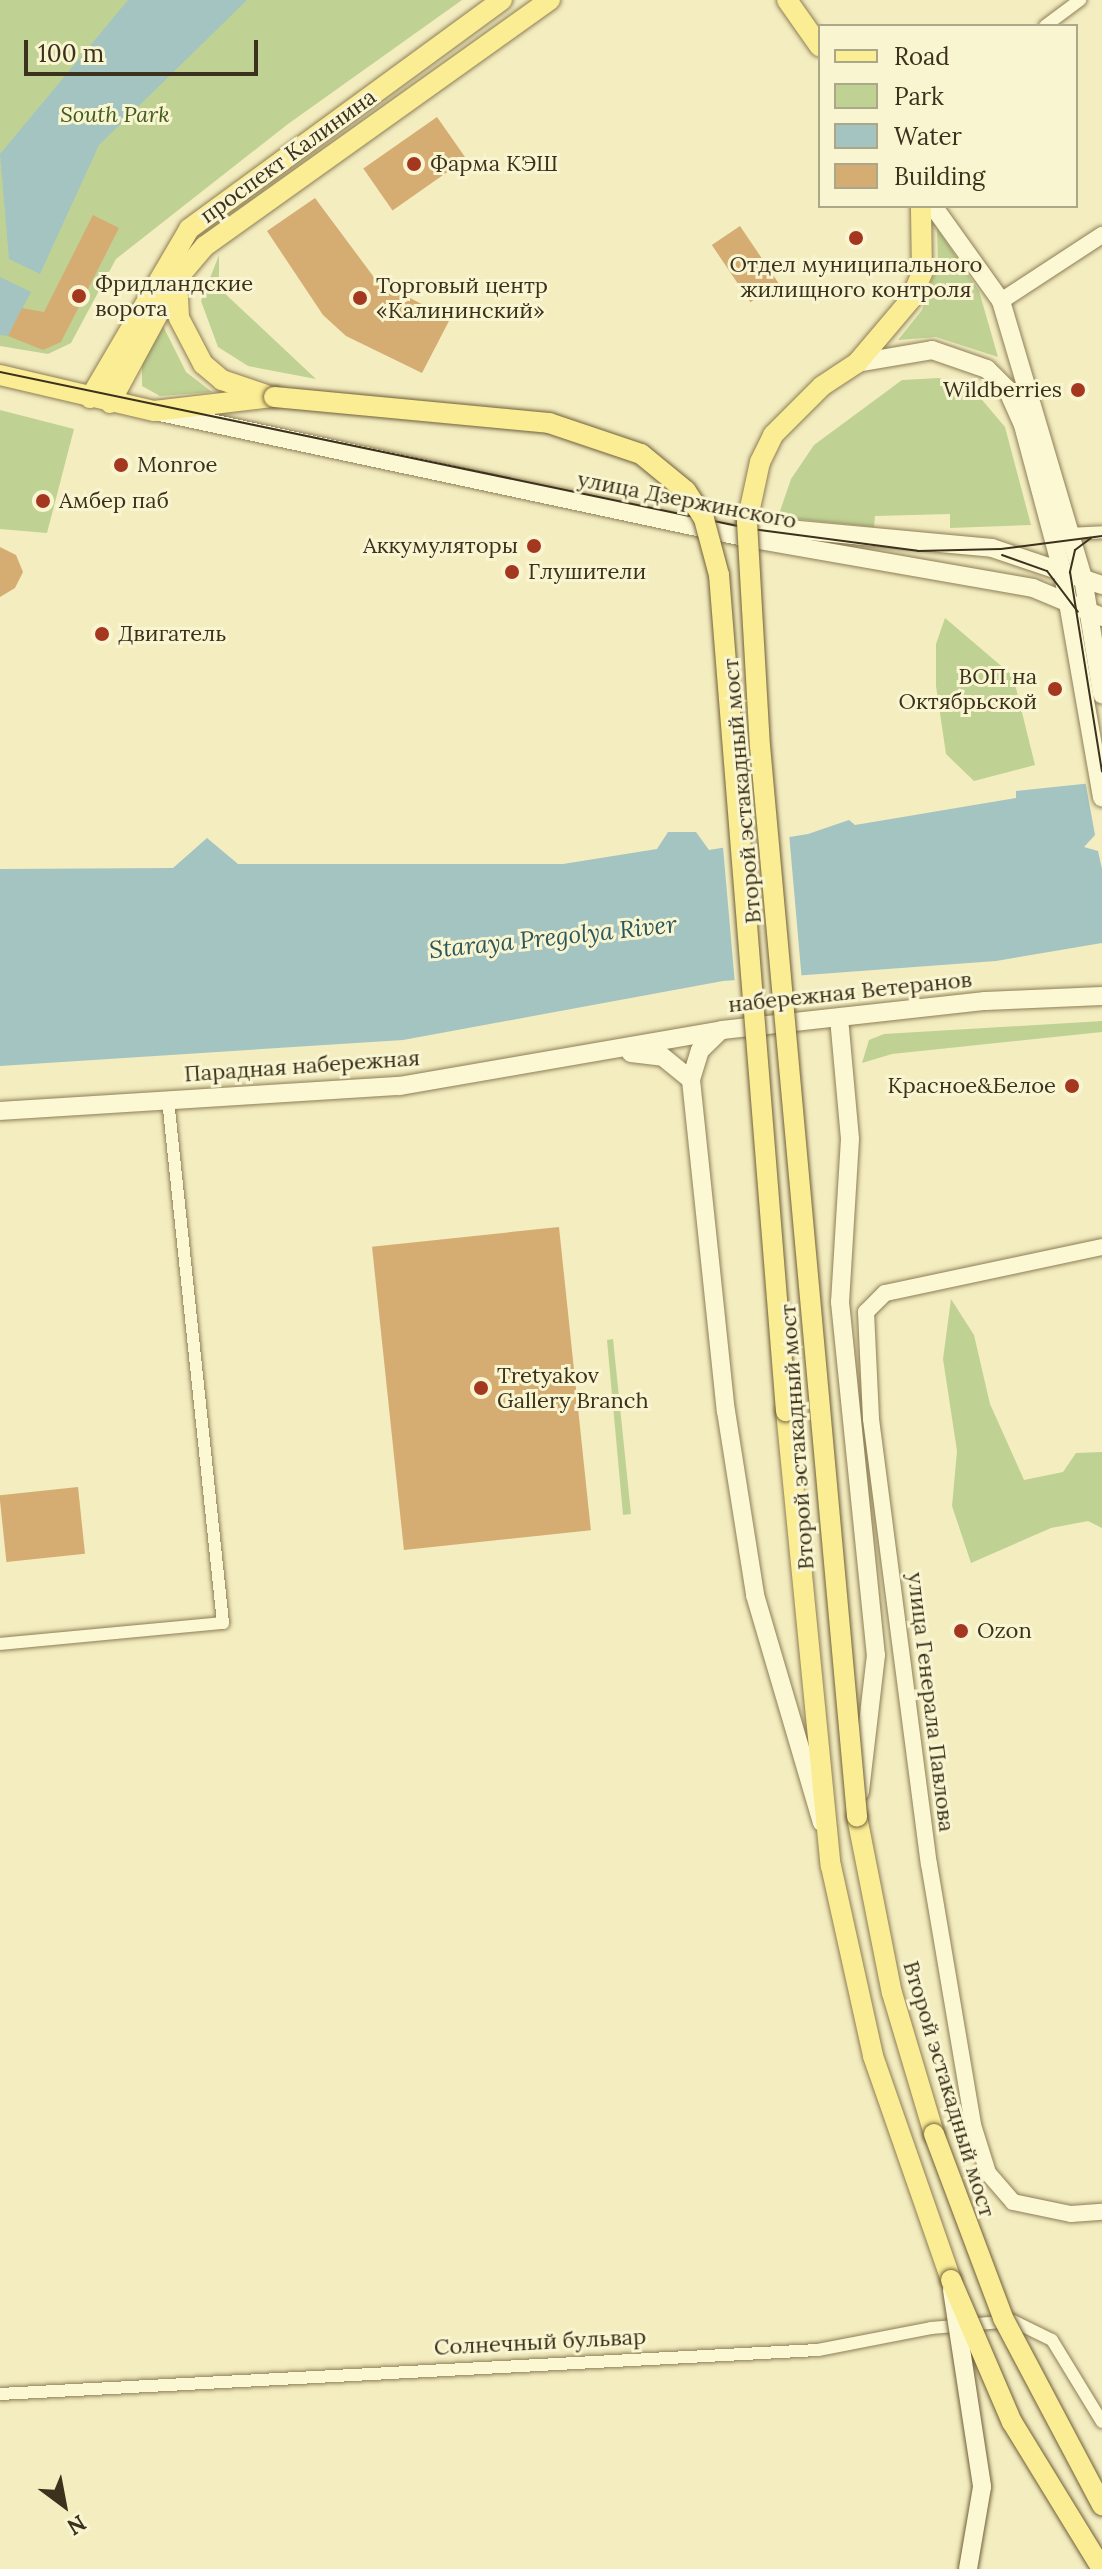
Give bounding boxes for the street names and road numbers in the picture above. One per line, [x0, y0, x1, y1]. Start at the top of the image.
street label: проспект Калинина [195, 83, 381, 229]
street label: улица Дзержинского [575, 466, 799, 534]
street label: Второй эстакадный мост [717, 657, 767, 925]
street label: набережная Ветеранов [727, 966, 973, 1018]
street label: Парадная набережная [183, 1045, 421, 1087]
street label: Второй эстакадный мост [775, 1303, 819, 1571]
street label: улица Генерала Павлова [902, 1571, 960, 1833]
street label: Второй эстакадный мост [897, 1958, 1001, 2220]
street label: Солнечный бульвар [433, 2323, 647, 2361]

